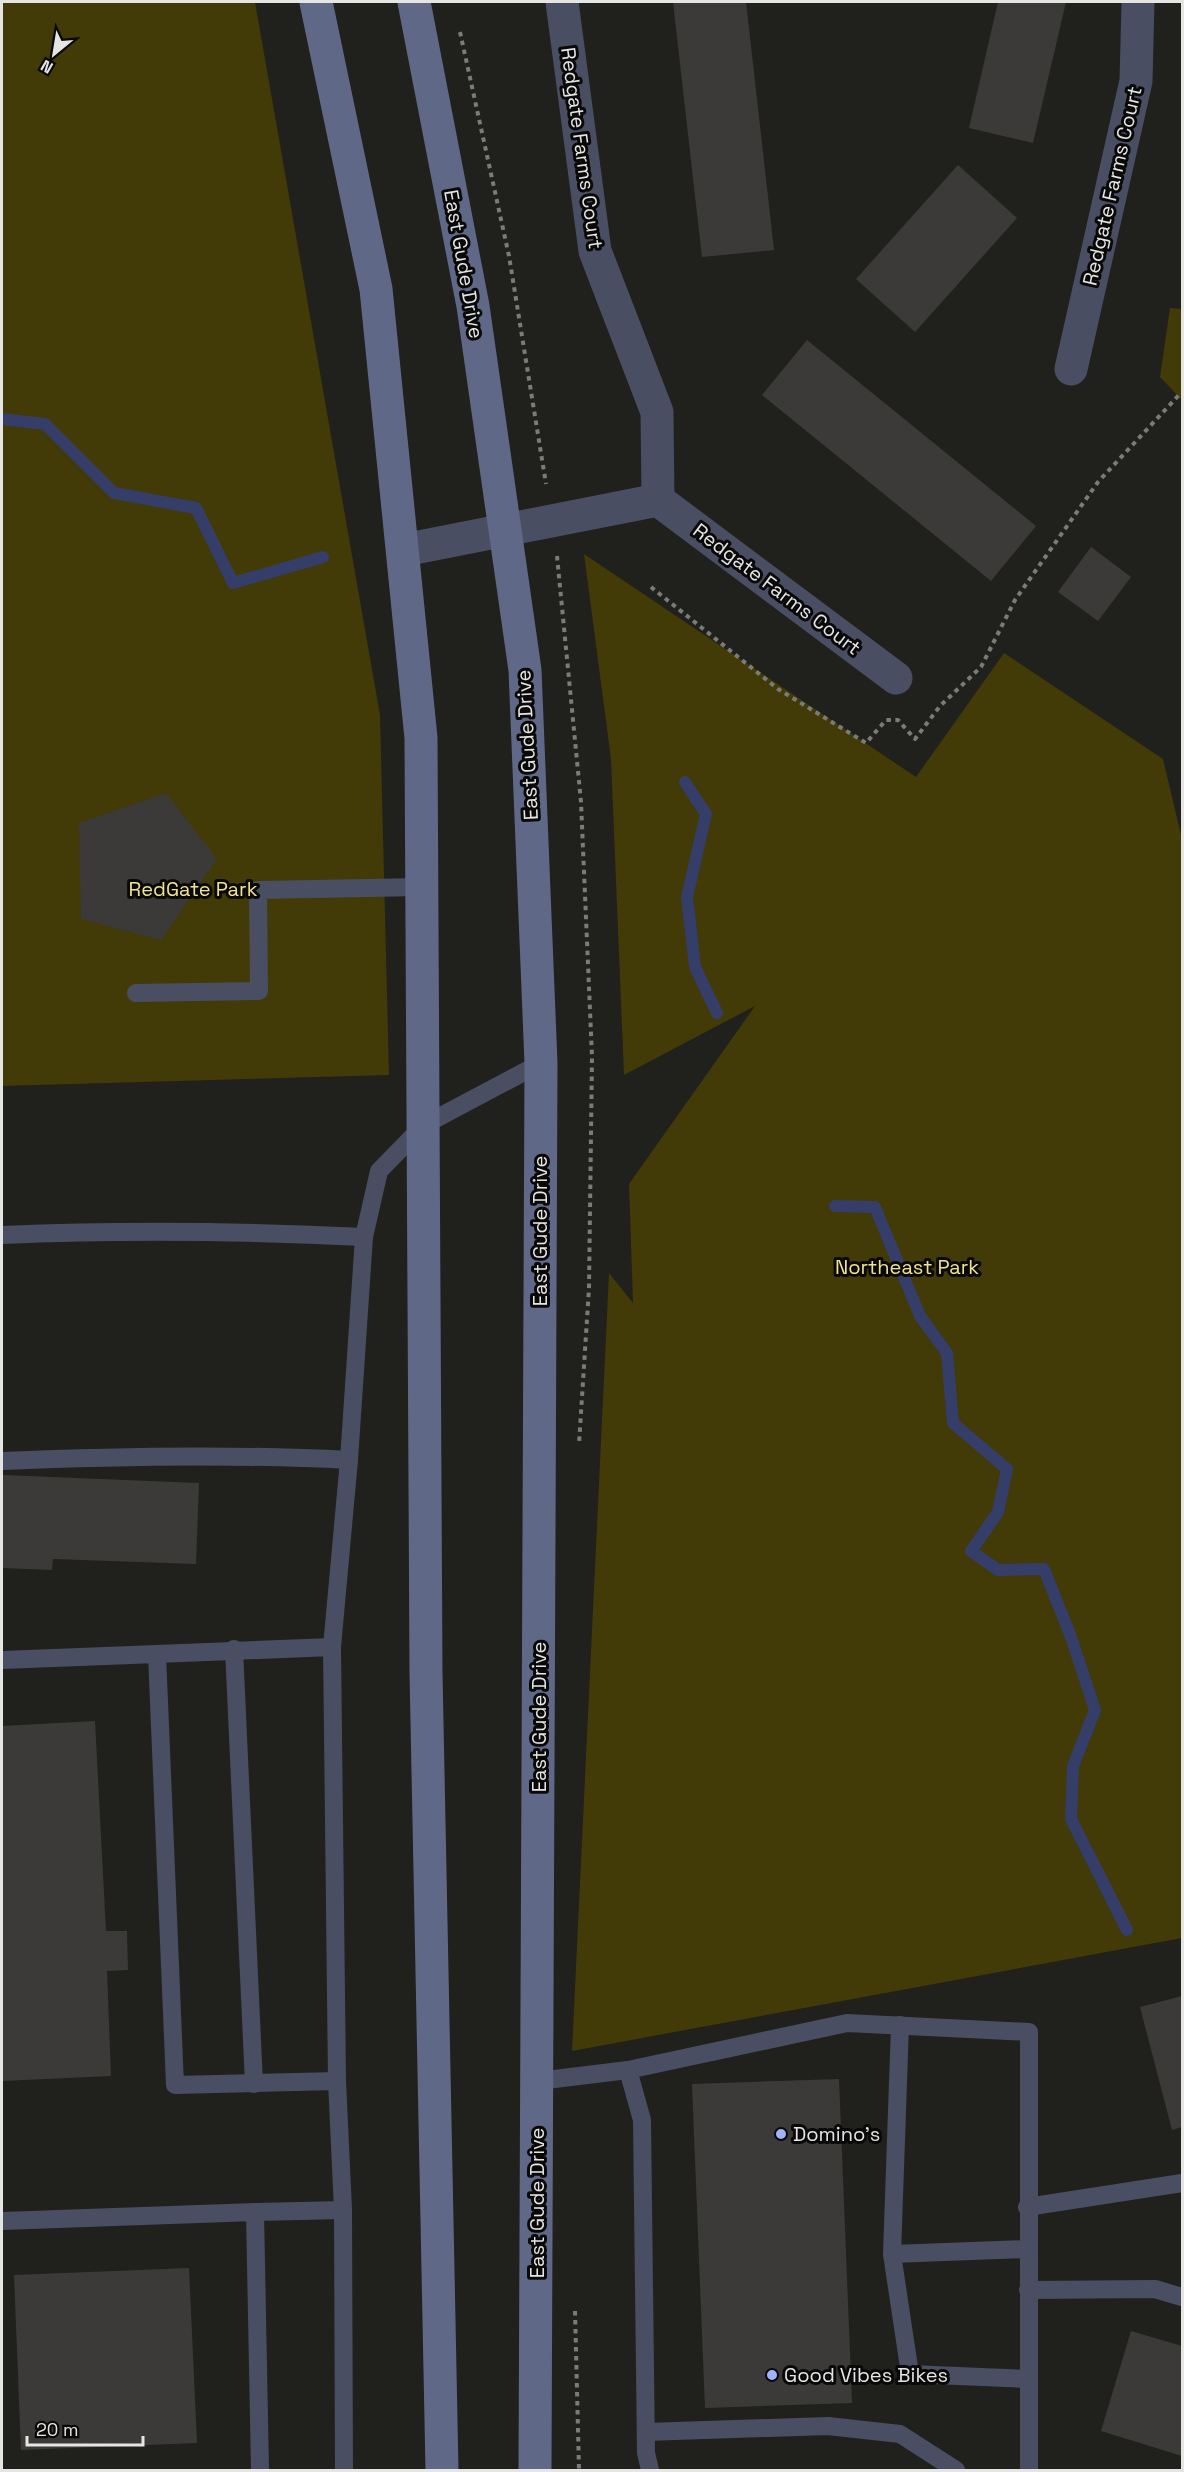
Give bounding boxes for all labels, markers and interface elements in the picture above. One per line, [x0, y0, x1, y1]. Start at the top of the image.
north arrow [24, 24, 84, 84]
street label: Redgate Farms Court [555, 45, 609, 251]
text: N [37, 55, 57, 78]
street label: Redgate Farms Court [1076, 84, 1148, 288]
street label: East Gude Drive [438, 188, 490, 340]
street label: Redgate Farms Court [688, 517, 866, 661]
street label: East Gude Drive [510, 669, 544, 821]
park label: RedGate Park [129, 876, 258, 902]
street label: East Gude Drive [527, 1156, 553, 1306]
park label: Northeast Park [835, 1254, 979, 1280]
street label: East Gude Drive [526, 1642, 552, 1792]
place label: Domino's [793, 2121, 880, 2147]
marker: Domino's [774, 2127, 788, 2141]
street label: East Gude Drive [524, 2128, 550, 2278]
place label: Good Vibes Bikes [784, 2362, 948, 2388]
marker: Good Vibes Bikes [765, 2368, 779, 2382]
scale bar [27, 2409, 142, 2447]
text: 20 m [36, 2418, 79, 2441]

